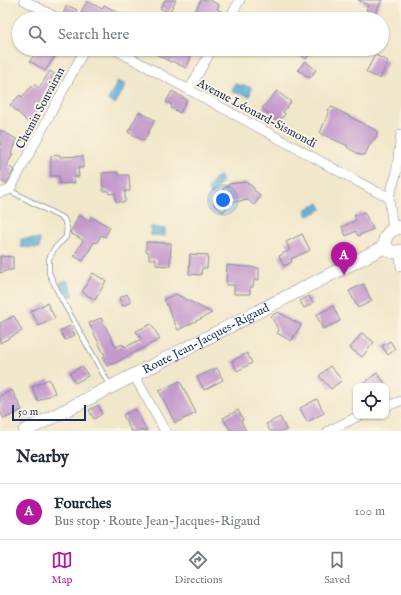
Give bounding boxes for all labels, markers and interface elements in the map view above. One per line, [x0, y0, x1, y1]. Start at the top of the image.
search box [12, 12, 389, 56]
icon: search [26, 23, 48, 45]
text: Search here [58, 25, 129, 44]
street label: Chemin Souvairan [13, 64, 69, 152]
street label: Avenue Léonard-Sismondi [194, 75, 319, 151]
your location [213, 190, 233, 210]
pin: A [331, 242, 357, 275]
street label: Route Jean-Jacques-Rigaud [140, 300, 272, 378]
map controls [353, 383, 389, 419]
button: locate [353, 383, 389, 419]
scale bar [12, 403, 86, 422]
text: 50 m [18, 405, 38, 419]
text: Nearby [16, 447, 69, 468]
text: Fourches [54, 494, 111, 513]
text: A [25, 503, 33, 520]
text: 100 m [355, 503, 385, 520]
text: Bus stop · Route Jean-Jacques-Rigaud [54, 513, 260, 530]
tab: Map [51, 549, 73, 587]
tab: Directions [175, 549, 222, 587]
tab: Saved [324, 549, 350, 587]

